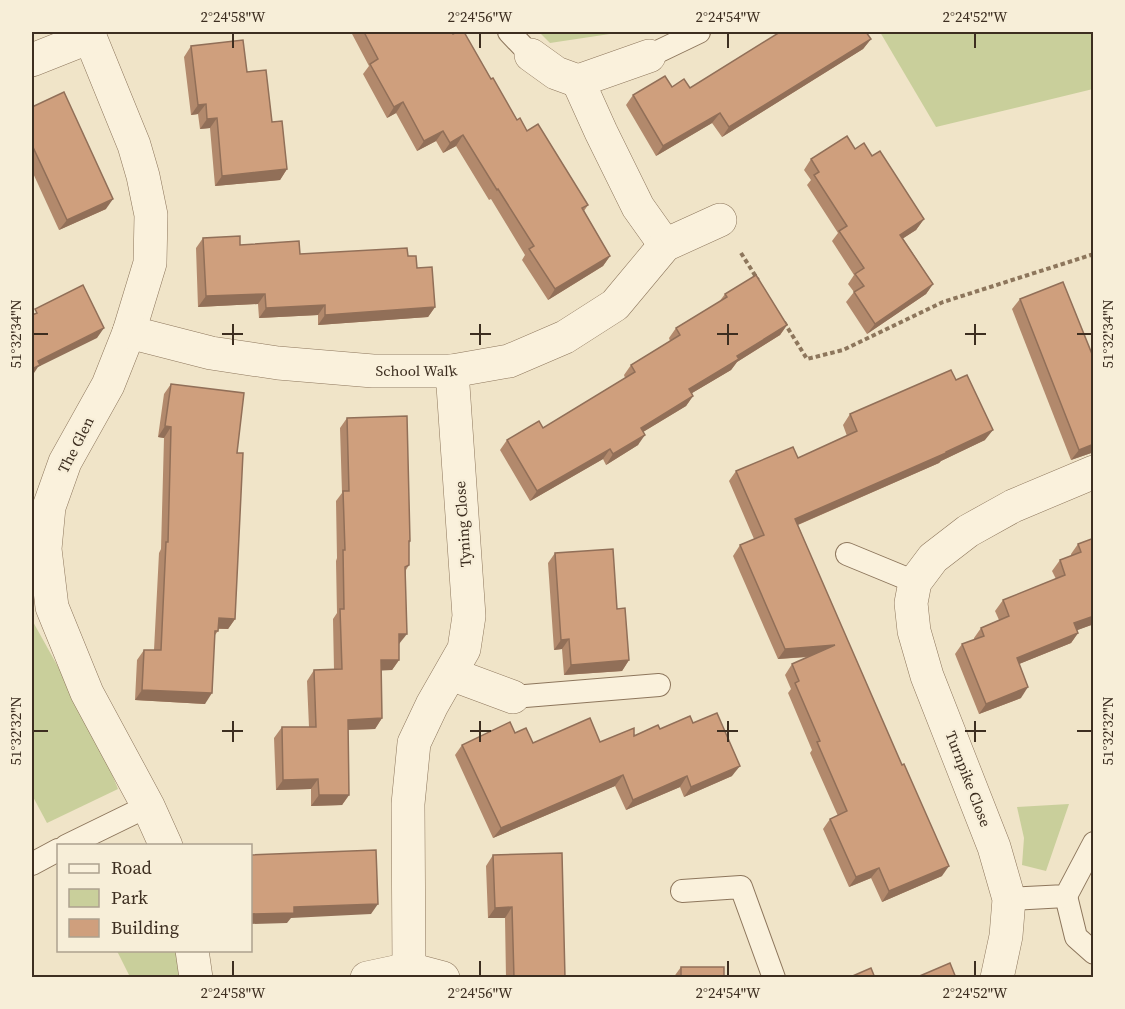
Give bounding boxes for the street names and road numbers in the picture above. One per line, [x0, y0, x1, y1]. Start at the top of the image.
street label: School Walk [376, 359, 459, 381]
street label: The Glen [52, 413, 99, 477]
street label: Tyning Close [449, 480, 476, 568]
street label: Turnpike Close [941, 728, 997, 830]

